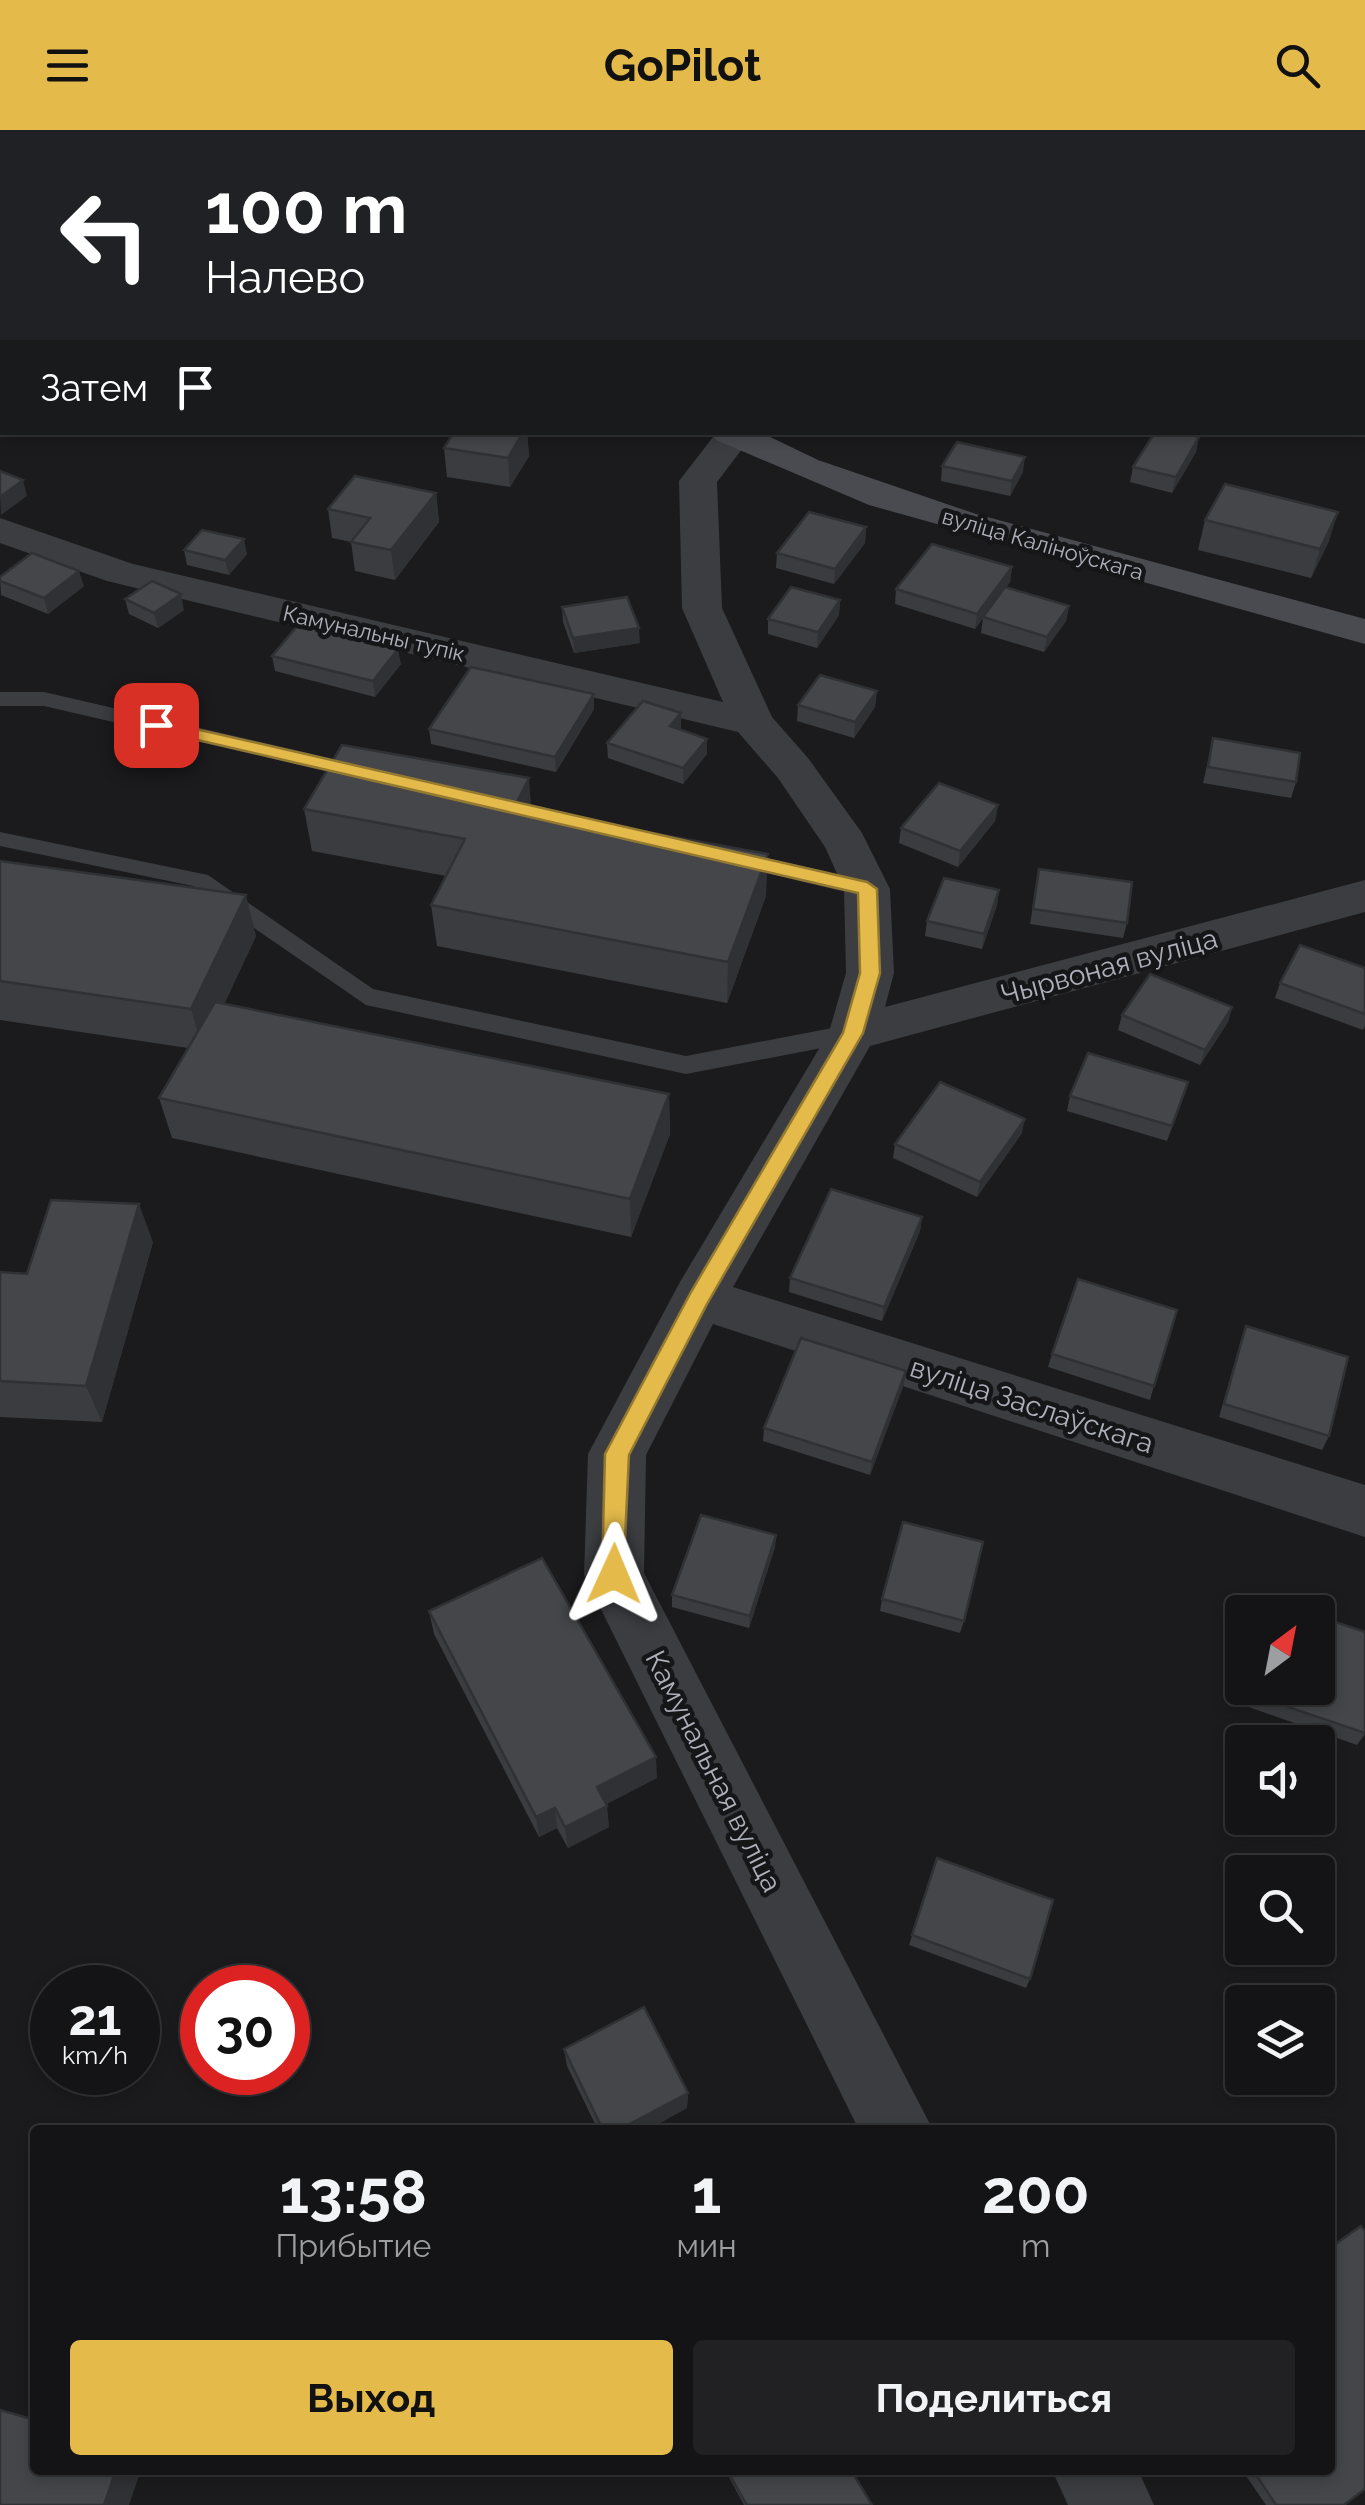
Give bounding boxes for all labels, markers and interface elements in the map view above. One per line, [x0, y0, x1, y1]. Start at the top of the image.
icon: menu [40, 38, 95, 93]
icon: search [1270, 38, 1325, 93]
text: GoPilot [604, 39, 761, 92]
text: 100 m [205, 167, 408, 249]
icon: left [40, 170, 170, 300]
text: Налево [205, 251, 365, 304]
icon: arrive [168, 360, 223, 415]
text: Затем [40, 365, 148, 410]
street label: вуліца Каліноўскага [939, 503, 1147, 585]
street label: Камунальны тупік [281, 599, 467, 667]
pin [114, 683, 199, 768]
icon: arrive [129, 698, 184, 753]
street label: Чырвоная вуліца [997, 922, 1221, 1011]
street label: вуліца Заслаўскага [906, 1351, 1158, 1460]
position arrow [562, 1522, 666, 1626]
north arrow [1225, 1595, 1335, 1705]
map controls [1225, 1595, 1335, 2095]
street label: Камунальная вуліца [638, 1645, 789, 1897]
button: sound [1225, 1725, 1335, 1835]
button: search [1225, 1855, 1335, 1965]
speed limit sign: 30 [180, 1965, 310, 2095]
button: layers [1225, 1985, 1335, 2095]
text: 21 [69, 1988, 121, 2047]
text: km/h [62, 2040, 128, 2070]
text: 13:58 [280, 2157, 427, 2227]
text: 1 [692, 2157, 721, 2227]
text: 200 [982, 2157, 1090, 2227]
text: Прибытие [275, 2227, 431, 2264]
text: мин [677, 2227, 737, 2264]
text: m [1021, 2227, 1051, 2264]
button: Выход [70, 2340, 673, 2455]
button: Поделиться [693, 2340, 1295, 2455]

